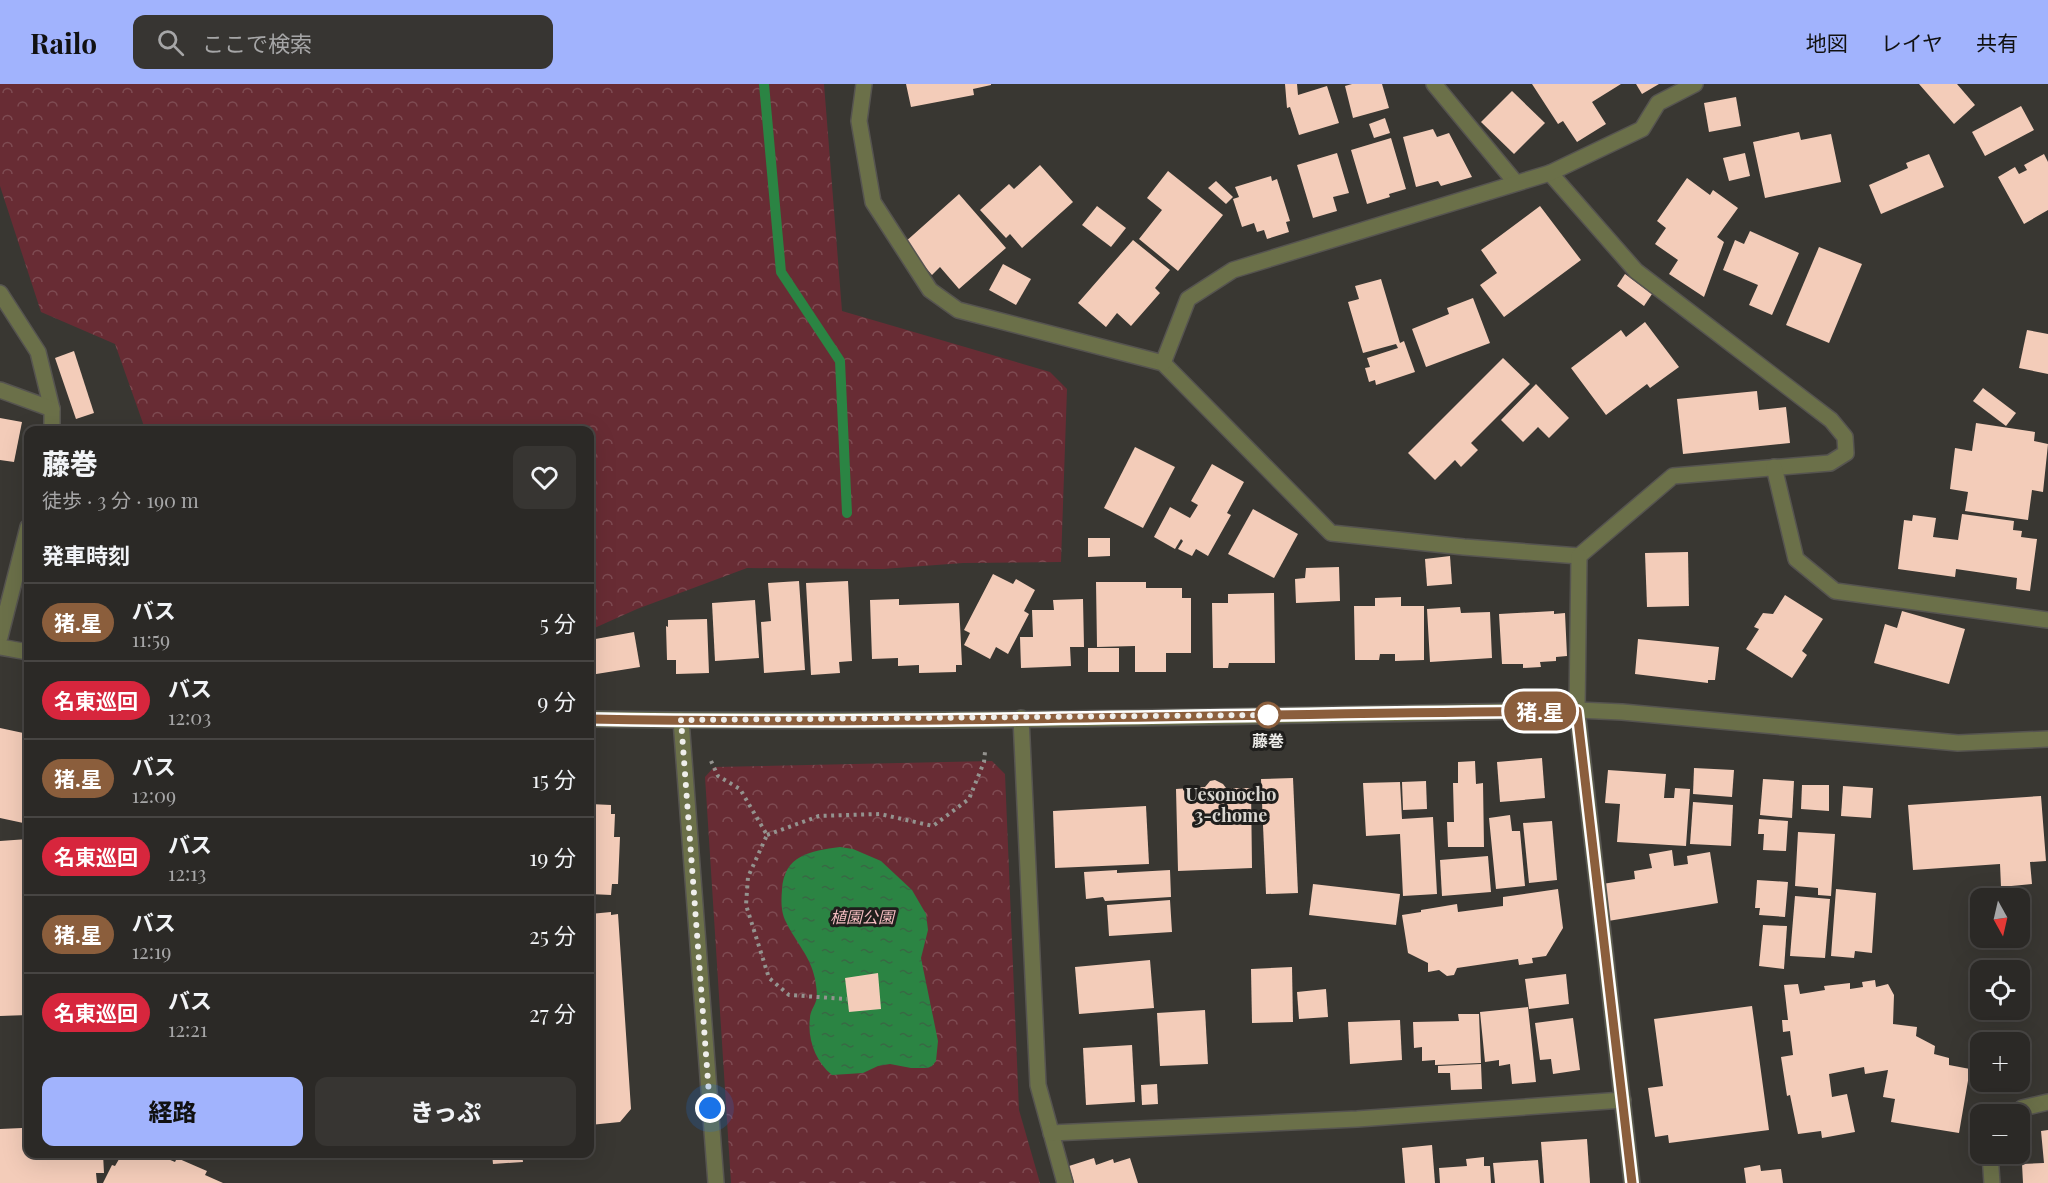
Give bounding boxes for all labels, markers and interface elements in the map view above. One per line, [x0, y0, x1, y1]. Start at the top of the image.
search box [133, 15, 553, 69]
text: Railo [30, 24, 97, 61]
icon: search [154, 26, 187, 59]
text: ここで検索 [202, 28, 312, 58]
text: 地図 [1806, 28, 1848, 56]
text: レイヤ [1881, 28, 1943, 56]
text: 共有 [1976, 28, 2018, 56]
text: 藤巻 [42, 444, 98, 481]
button: heart [513, 446, 576, 509]
text: 徒歩 · 3 分 · 190 m [42, 486, 199, 513]
text: 発車時刻 [42, 540, 130, 570]
text: バス [132, 595, 176, 625]
text: 猪.星 [54, 608, 102, 636]
text: 5 分 [540, 608, 576, 638]
text: 11:59 [132, 625, 170, 652]
text: バス [168, 673, 212, 703]
text: 名東巡回 [54, 686, 138, 714]
text: 9 分 [537, 686, 576, 716]
line badge: 猪.星 [1506, 692, 1574, 730]
text: 猪.星 [1516, 697, 1564, 725]
marker: 藤巻 [1255, 702, 1281, 728]
text: 12:03 [168, 703, 211, 730]
place label: 藤巻 [1252, 730, 1284, 751]
text: バス [132, 751, 176, 781]
text: 猪.星 [54, 764, 102, 792]
text: 15 分 [532, 764, 576, 794]
text: 12:09 [132, 781, 176, 808]
district label: Uesonocho 3-chome [1186, 782, 1276, 827]
text: バス [168, 829, 212, 859]
text: 名東巡回 [54, 842, 138, 870]
text: 19 分 [529, 842, 576, 872]
text: 12:13 [168, 859, 206, 886]
north arrow [1970, 888, 2030, 948]
map controls [1970, 888, 2030, 1164]
park label: 植園公園 [830, 906, 896, 927]
text: バス [132, 907, 176, 937]
text: 猪.星 [54, 920, 102, 948]
text: 25 分 [529, 920, 576, 950]
text: 12:19 [132, 937, 172, 964]
button: locate [1970, 960, 2030, 1020]
text: バス [168, 985, 212, 1015]
text: 名東巡回 [54, 998, 138, 1026]
text: 27 分 [529, 998, 576, 1028]
text: 12:21 [168, 1015, 207, 1042]
button: + [1970, 1032, 2030, 1092]
button: 経路 [42, 1077, 303, 1146]
button: きっぷ [315, 1077, 576, 1146]
your location [695, 1093, 725, 1123]
button: − [1970, 1104, 2030, 1164]

